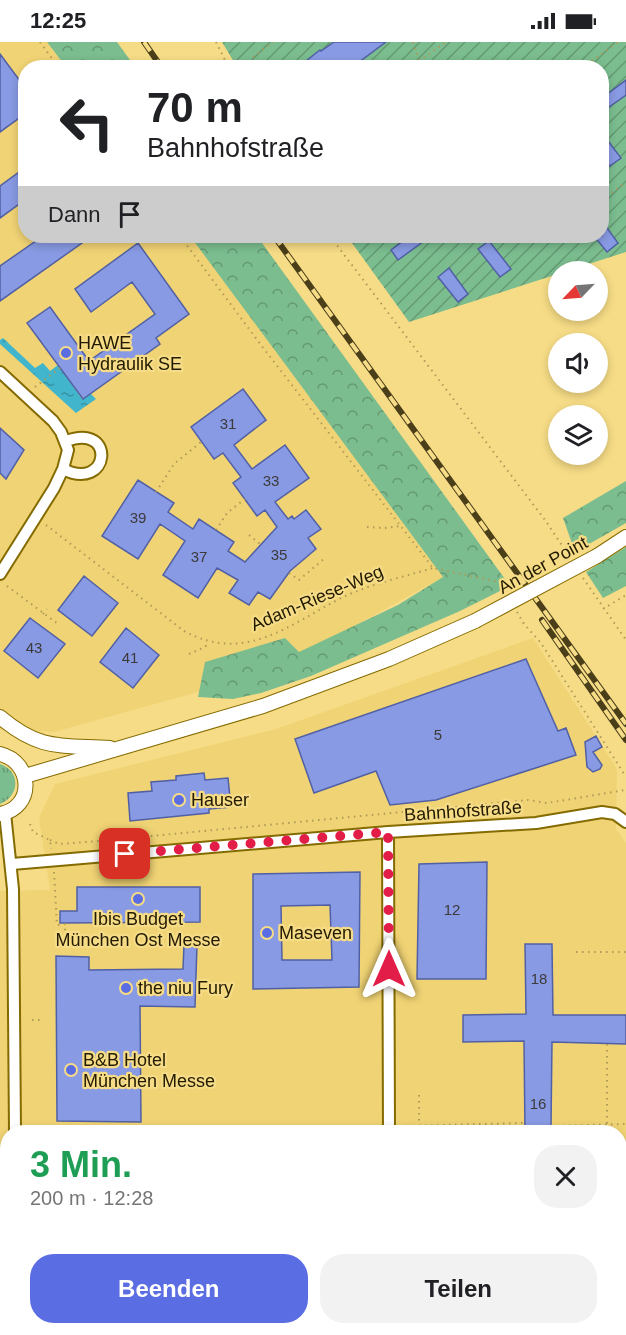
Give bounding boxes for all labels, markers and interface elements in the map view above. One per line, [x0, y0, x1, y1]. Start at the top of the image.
text: 12:25 [30, 8, 86, 33]
icon: left [48, 84, 126, 162]
text: 70 m [147, 84, 243, 131]
text: Bahnhofstraße [147, 133, 324, 163]
icon: arrive [113, 198, 146, 231]
text: Dann [48, 202, 101, 227]
north arrow [548, 261, 608, 321]
map controls [548, 261, 608, 465]
place label: HAWE Hydraulik SE [78, 333, 182, 374]
button: sound [548, 333, 608, 393]
marker: HAWE Hydraulik SE [59, 346, 73, 360]
button: layers [548, 405, 608, 465]
house number: 31 [220, 415, 236, 432]
house number: 33 [263, 472, 279, 489]
house number: 39 [130, 509, 146, 526]
street label: An der Point [495, 532, 591, 598]
house number: 35 [271, 546, 287, 563]
house number: 37 [191, 548, 207, 565]
street label: Adam-Riese-Weg [248, 561, 386, 635]
house number: 43 [26, 639, 42, 656]
house number: 41 [122, 649, 138, 666]
house number: 5 [434, 726, 442, 743]
place label: Hauser [191, 790, 249, 810]
marker: Hauser [172, 793, 186, 807]
street label: Bahnhofstraße [403, 797, 523, 825]
pin [99, 828, 150, 879]
icon: arrive [108, 837, 141, 870]
marker: Ibis Budget München Ost Messe [131, 892, 145, 906]
house number: 12 [444, 901, 460, 918]
place label: Ibis Budget München Ost Messe [55, 909, 221, 950]
place label: Maseven [279, 923, 352, 943]
marker: Maseven [260, 926, 274, 940]
position arrow [357, 937, 421, 1001]
house number: 18 [531, 970, 547, 987]
place label: the niu Fury [138, 978, 233, 998]
marker: the niu Fury [119, 981, 133, 995]
place label: B&B Hotel München Messe [83, 1050, 215, 1091]
marker: B&B Hotel München Messe [64, 1063, 78, 1077]
house number: 16 [530, 1095, 546, 1112]
text: 3 Min. [30, 1144, 132, 1185]
button: close [534, 1145, 597, 1208]
text: 200 m · 12:28 [30, 1187, 153, 1209]
button: Beenden [30, 1254, 308, 1323]
button: Teilen [320, 1254, 597, 1323]

